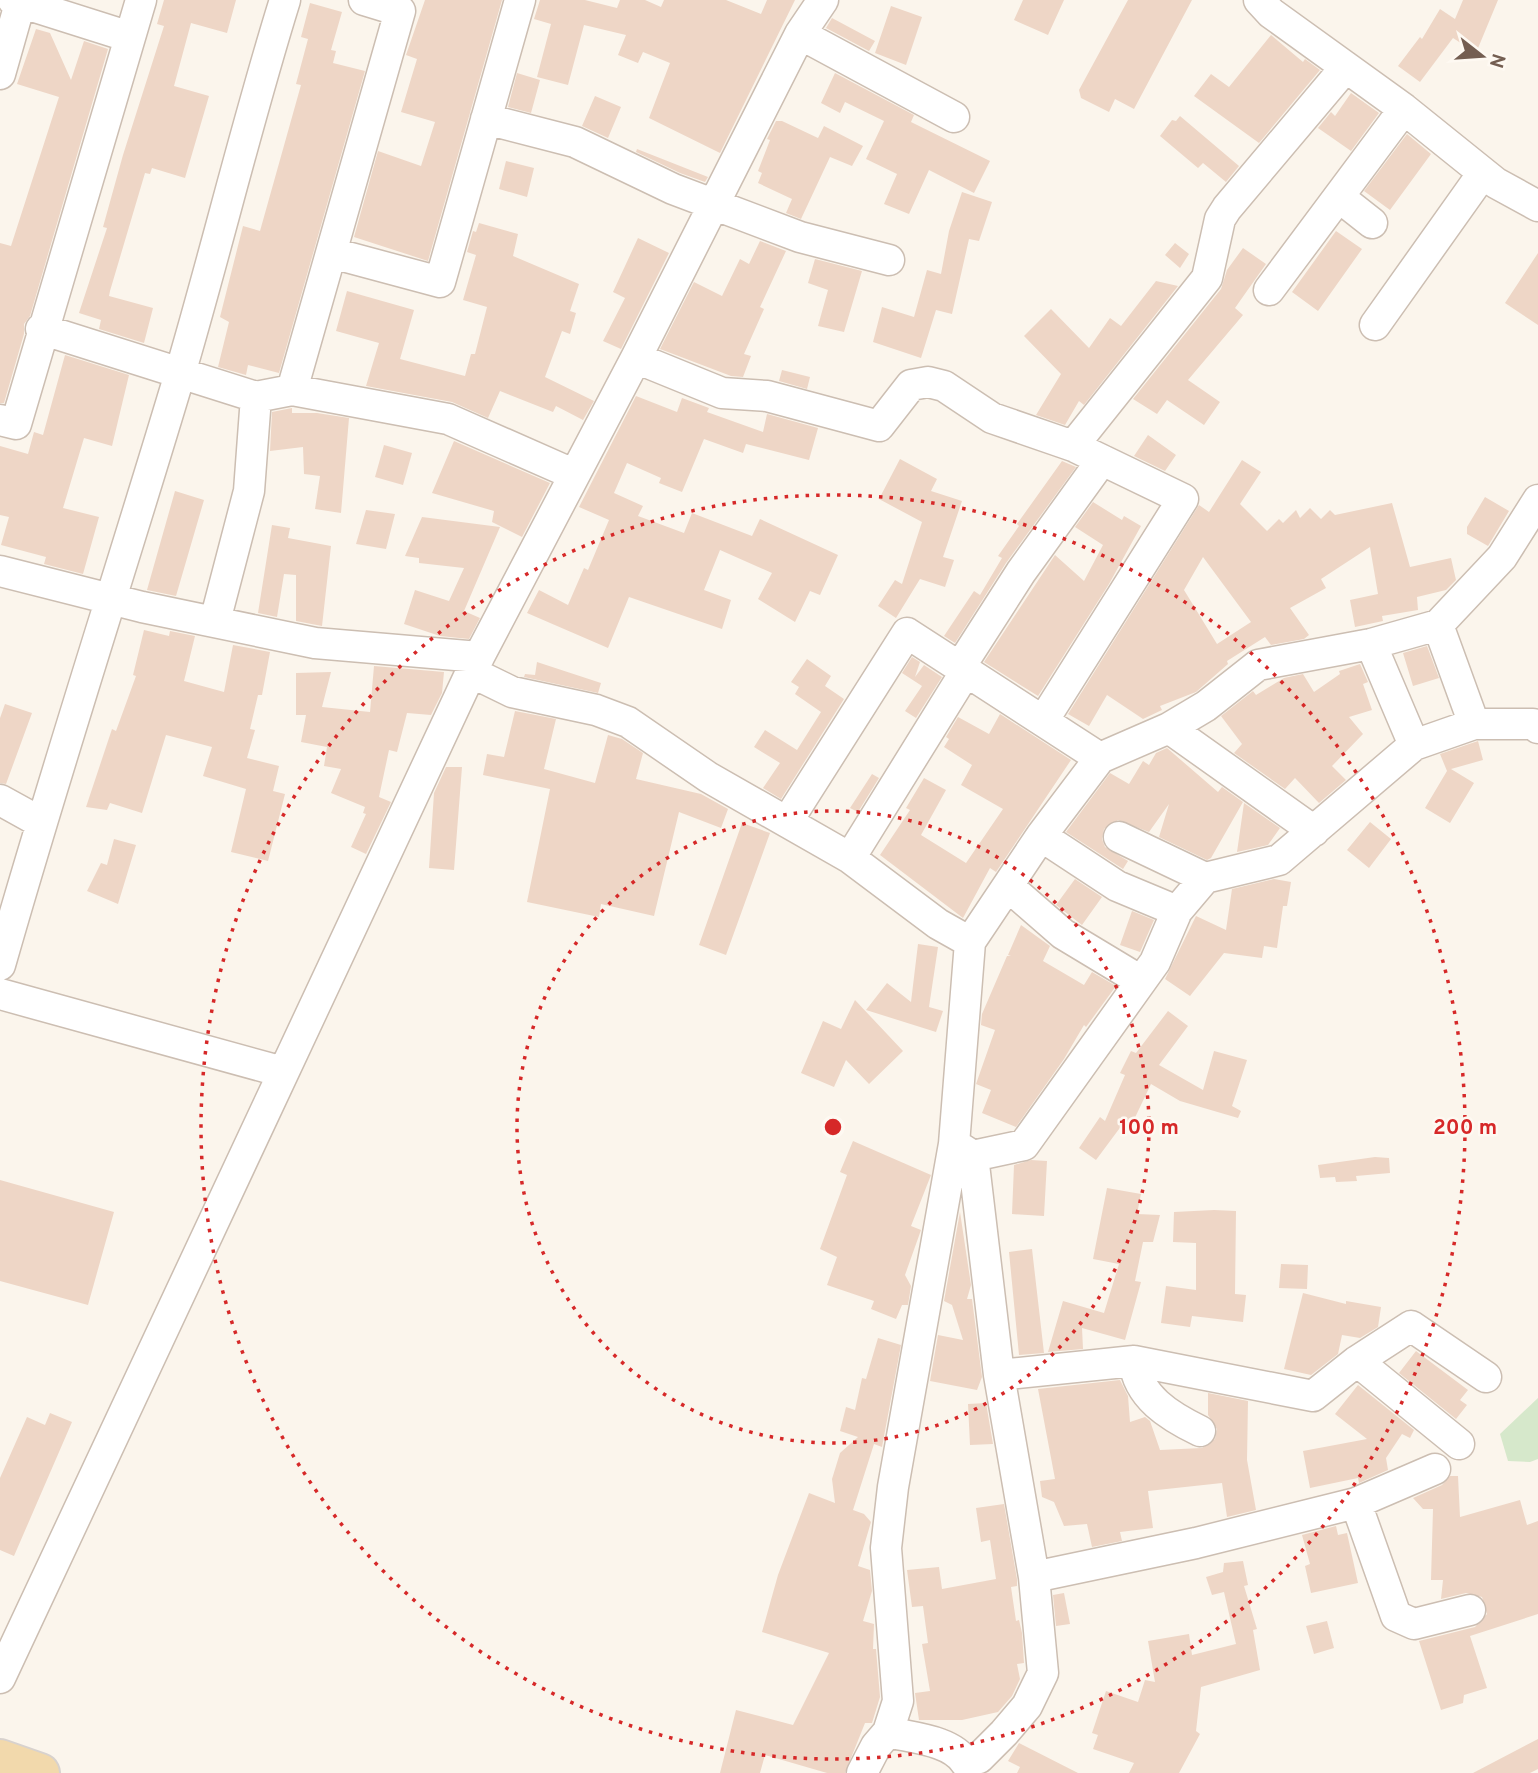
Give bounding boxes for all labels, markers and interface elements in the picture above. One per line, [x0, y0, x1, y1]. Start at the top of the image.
north arrow [1447, 21, 1517, 91]
text: N [1483, 50, 1510, 70]
centre of rings [821, 1115, 845, 1139]
text: 100 m [1119, 1115, 1179, 1142]
text: 200 m [1433, 1115, 1497, 1142]

